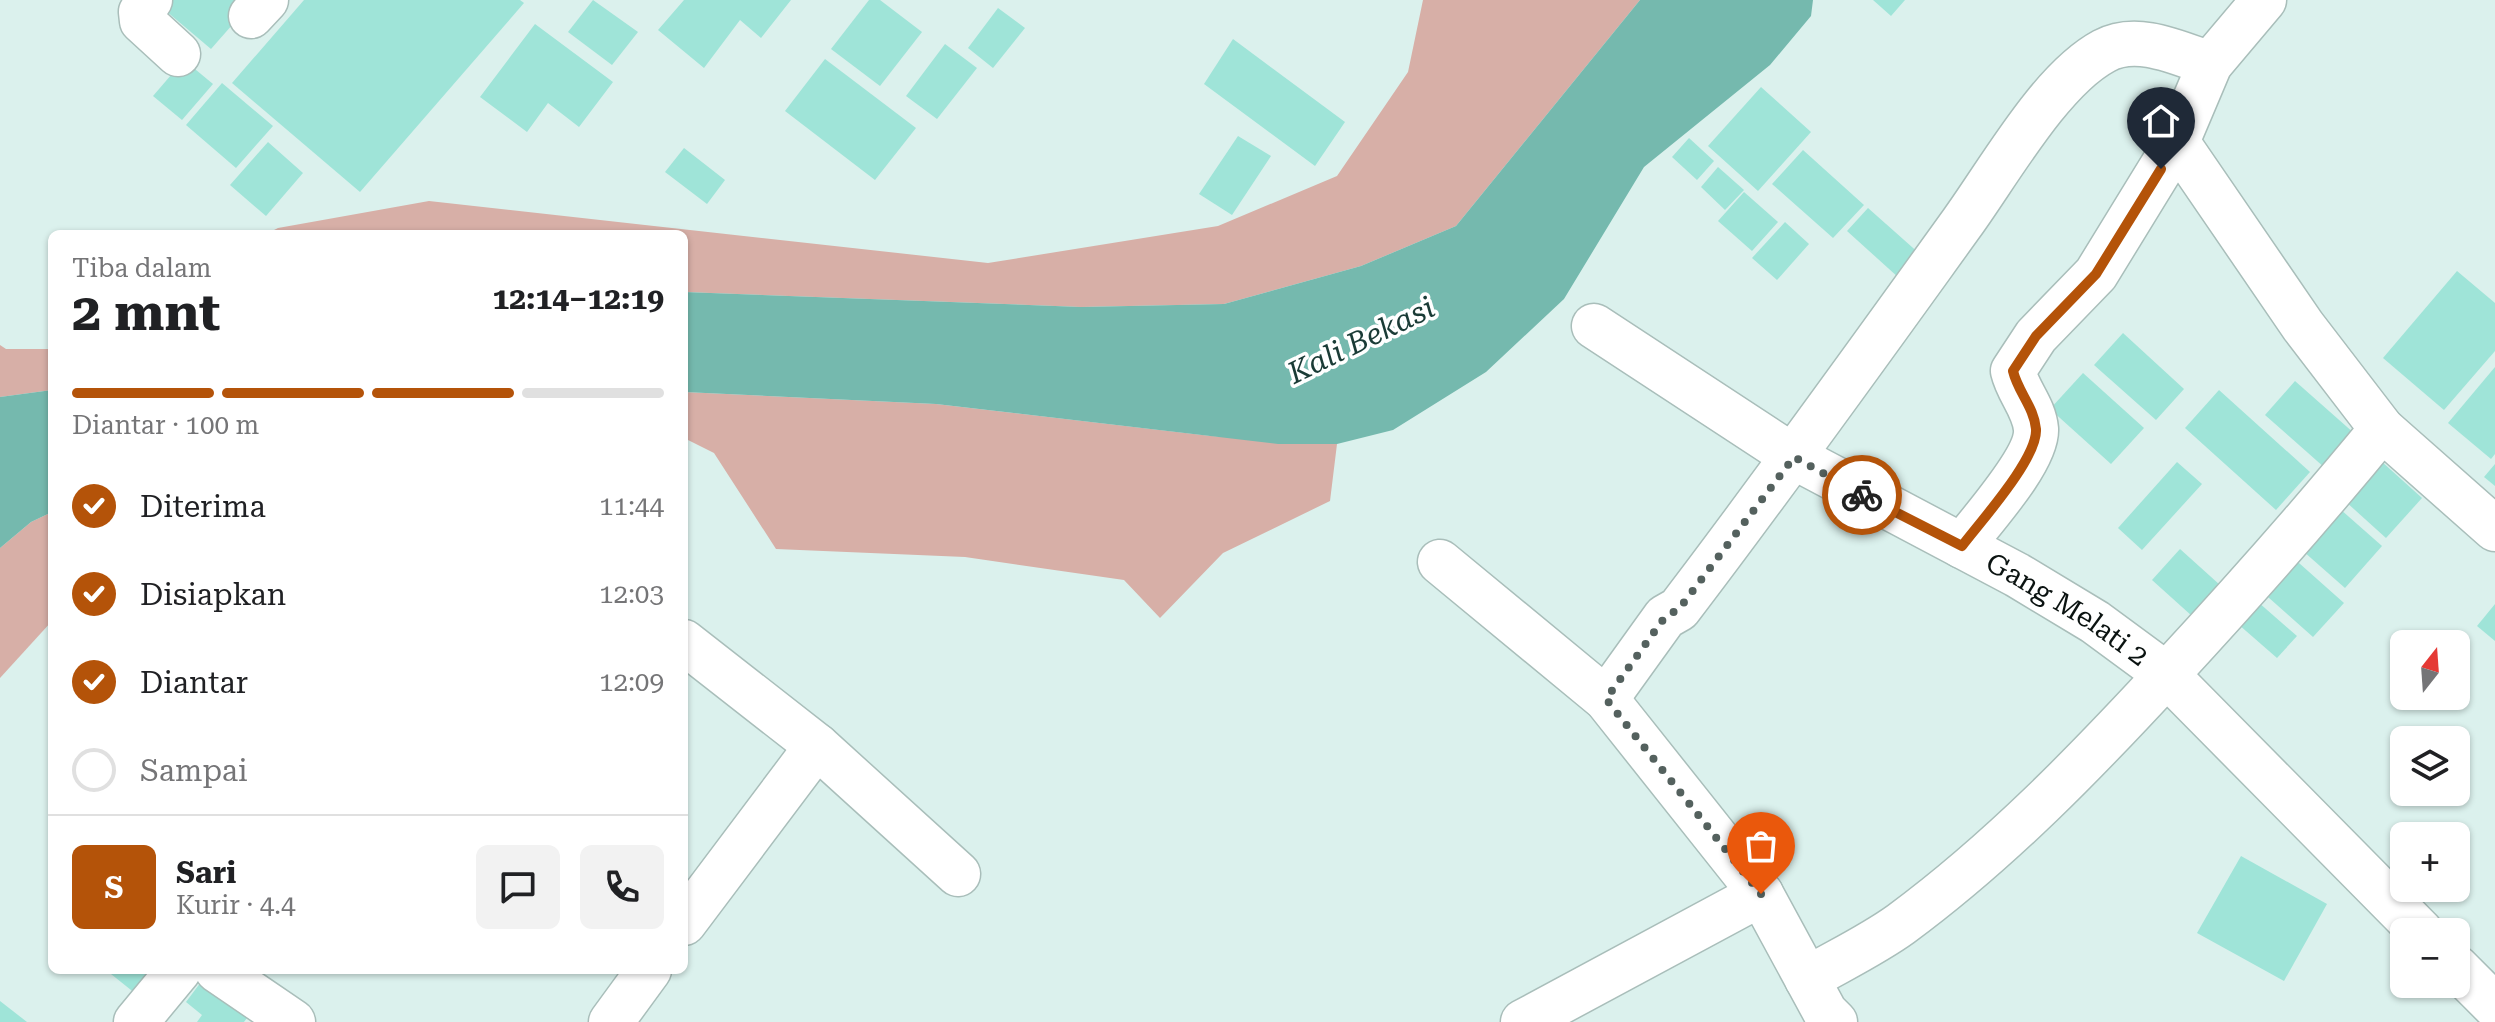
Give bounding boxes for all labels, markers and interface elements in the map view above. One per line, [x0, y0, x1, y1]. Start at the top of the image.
pin [2127, 87, 2195, 169]
icon: home [2139, 99, 2183, 143]
text: Tiba dalam [72, 253, 211, 283]
text: 12:14–12:19 [492, 281, 664, 316]
text: 2 mnt [72, 282, 220, 343]
water label: Kali Bekasi [1281, 289, 1440, 391]
text: Diantar · 100 m [72, 410, 259, 440]
courier [1822, 455, 1902, 535]
icon: bike [1840, 473, 1884, 517]
icon: check [72, 484, 116, 528]
text: Diterima [140, 489, 266, 524]
text: 11:44 [599, 491, 664, 521]
street label: Gang Melati 2 [1981, 545, 2155, 672]
icon: check [72, 572, 116, 616]
text: Disiapkan [140, 577, 286, 612]
text: 12:03 [599, 579, 664, 609]
north arrow [2390, 630, 2470, 710]
map controls [2390, 630, 2470, 998]
icon: check [72, 660, 116, 704]
text: Diantar [140, 665, 248, 700]
text: 12:09 [599, 667, 664, 697]
button: layers [2390, 726, 2470, 806]
text: Sampai [140, 753, 248, 788]
pin [1727, 812, 1795, 894]
button: + [2390, 822, 2470, 902]
icon: bag [1739, 824, 1783, 868]
button: chat [476, 845, 560, 929]
button: phone [580, 845, 664, 929]
text: Sari [176, 855, 236, 890]
text: S [105, 870, 123, 905]
text: Kurir · 4.4 [176, 890, 296, 920]
button: − [2390, 918, 2470, 998]

